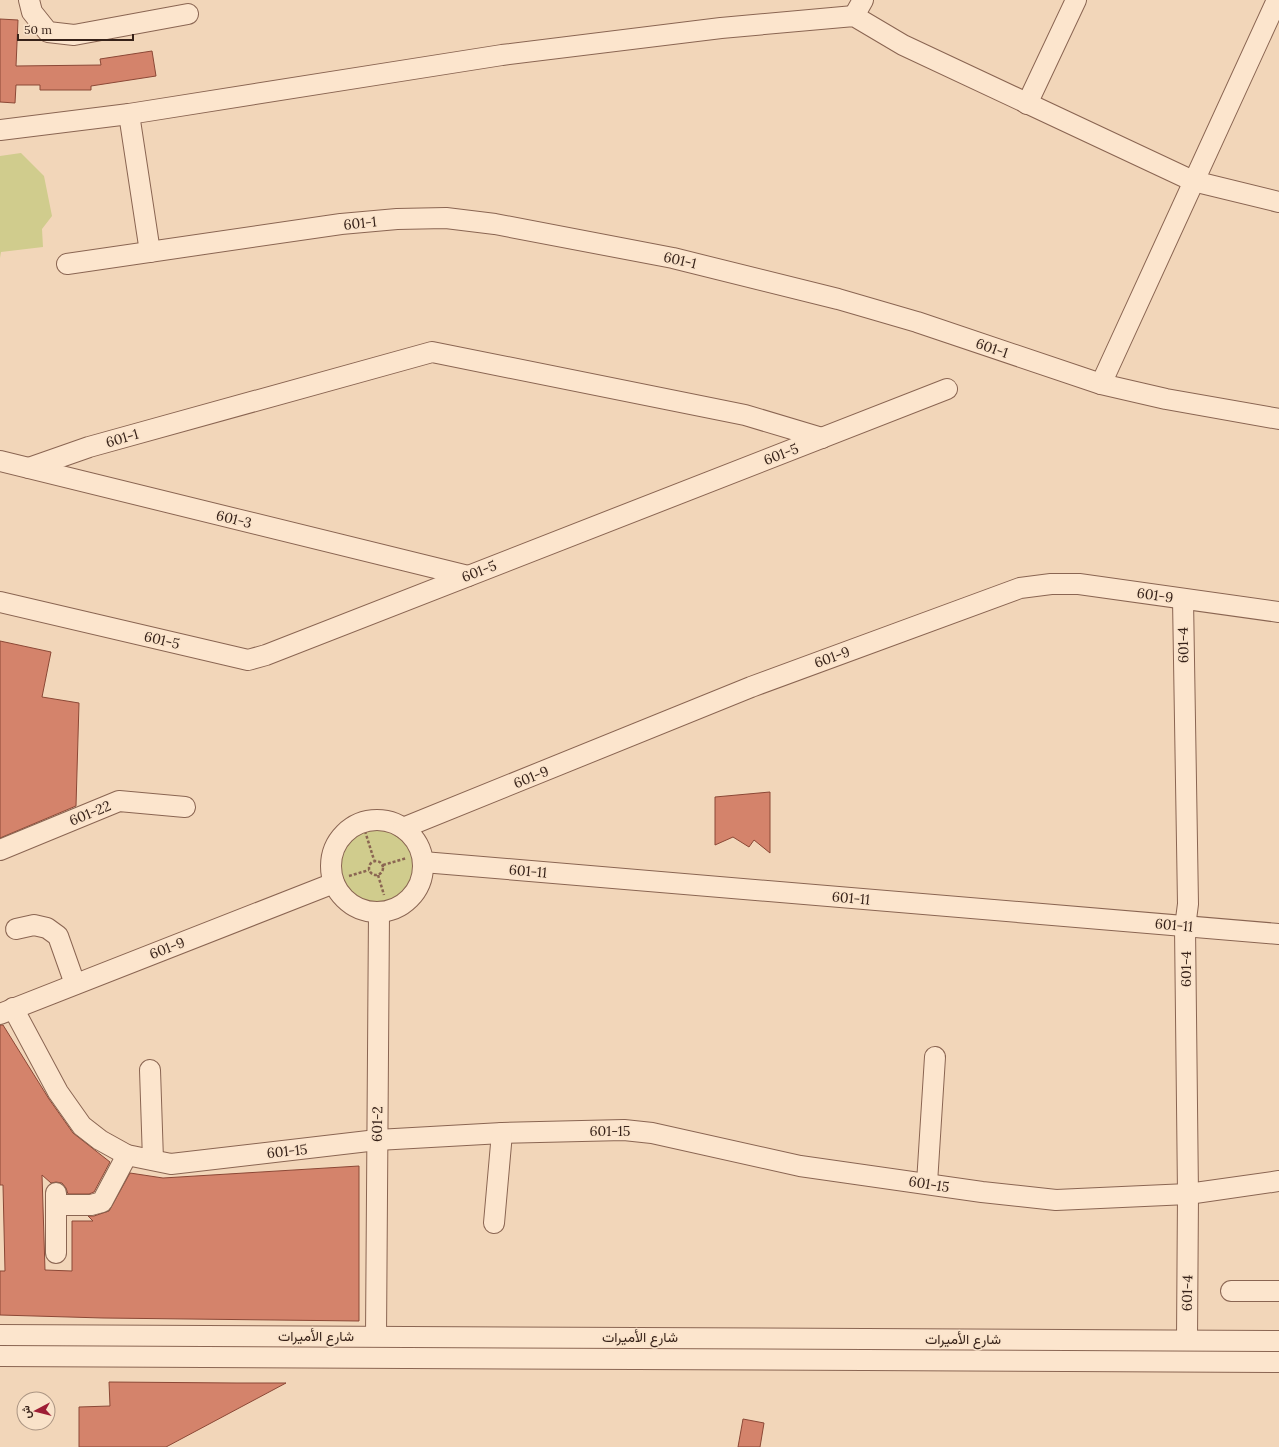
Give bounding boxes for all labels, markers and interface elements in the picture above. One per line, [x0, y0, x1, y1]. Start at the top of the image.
scale bar [18, 16, 133, 42]
text: 50 m [24, 22, 52, 37]
street label: 601-1 [343, 212, 377, 234]
street label: 601-1 [662, 247, 698, 273]
street label: 601-1 [973, 334, 1011, 362]
street label: 601-1 [104, 425, 140, 451]
street label: 601-5 [761, 439, 801, 469]
street label: 601-3 [214, 506, 254, 532]
street label: 601-5 [459, 556, 499, 586]
street label: 601-9 [1136, 584, 1174, 606]
street label: 601-4 [1174, 626, 1192, 663]
street label: 601-5 [142, 627, 182, 653]
street label: 601-9 [812, 642, 852, 672]
street label: 601-9 [511, 762, 551, 792]
street label: 601-22 [67, 797, 113, 829]
street label: 601-11 [508, 860, 548, 882]
street label: 601-11 [831, 887, 871, 909]
street label: 601-11 [1154, 914, 1194, 936]
street label: 601-9 [147, 933, 187, 963]
street label: 601-4 [1177, 951, 1195, 987]
street label: 601-2 [368, 1106, 386, 1142]
street label: 601-15 [590, 1122, 630, 1140]
street label: 601-15 [266, 1140, 308, 1162]
street label: 601-15 [907, 1172, 951, 1196]
street label: 601-4 [1178, 1274, 1196, 1311]
street label: شارع الأميرات [278, 1327, 354, 1347]
street label: شارع الأميرات [602, 1328, 678, 1348]
street label: شارع الأميرات [925, 1330, 1001, 1350]
north arrow [16, 1391, 56, 1431]
text: ش [18, 1405, 34, 1420]

